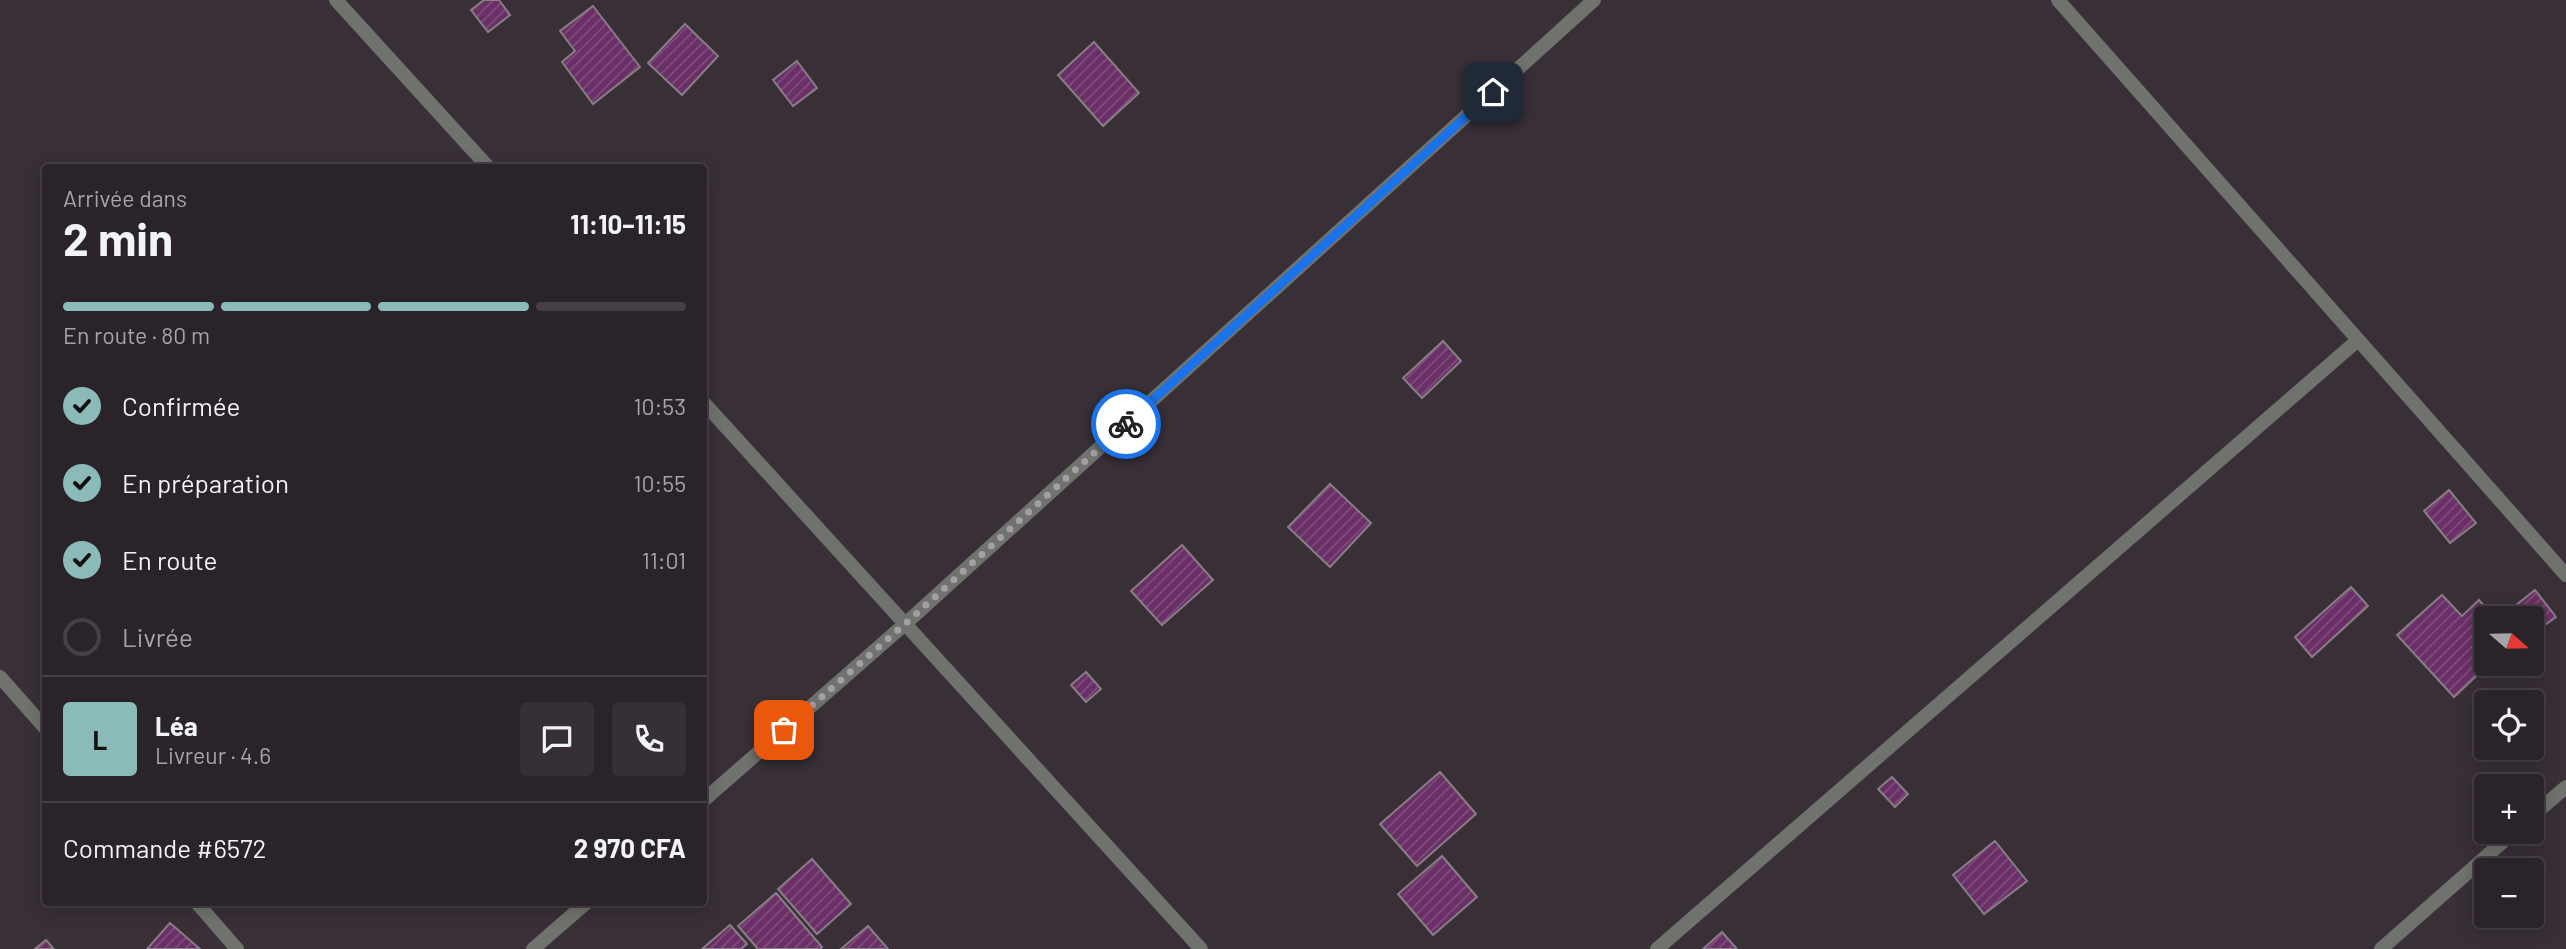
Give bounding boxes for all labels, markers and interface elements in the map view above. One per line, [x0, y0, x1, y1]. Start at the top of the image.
pin [1463, 62, 1523, 122]
icon: home [1474, 73, 1512, 111]
text: Arrivée dans [63, 184, 187, 212]
text: 11:10–11:15 [570, 208, 686, 239]
text: 2 min [63, 210, 173, 265]
text: En route · 80 m [63, 321, 210, 349]
icon: check [63, 387, 101, 425]
courier [1091, 389, 1161, 459]
text: Confirmée [122, 390, 240, 421]
text: 10:53 [633, 392, 686, 420]
icon: bike [1107, 405, 1145, 443]
icon: check [63, 464, 101, 502]
text: En préparation [122, 467, 289, 498]
text: 10:55 [634, 469, 686, 497]
icon: check [63, 541, 101, 579]
text: En route [122, 544, 217, 575]
text: 11:01 [642, 546, 686, 574]
north arrow [2474, 606, 2544, 676]
map controls [2474, 606, 2544, 928]
text: Livrée [122, 621, 193, 652]
button: locate [2474, 690, 2544, 760]
pin [754, 700, 814, 760]
button: chat [520, 702, 594, 776]
button: phone [612, 702, 686, 776]
text: Léa [155, 710, 198, 741]
icon: bag [765, 711, 803, 749]
text: L [93, 724, 107, 755]
text: Livreur · 4.6 [155, 741, 271, 769]
button: + [2474, 774, 2544, 844]
text: Commande #6572 [63, 832, 266, 863]
text: 2 970 CFA [574, 832, 686, 863]
button: − [2474, 858, 2544, 928]

